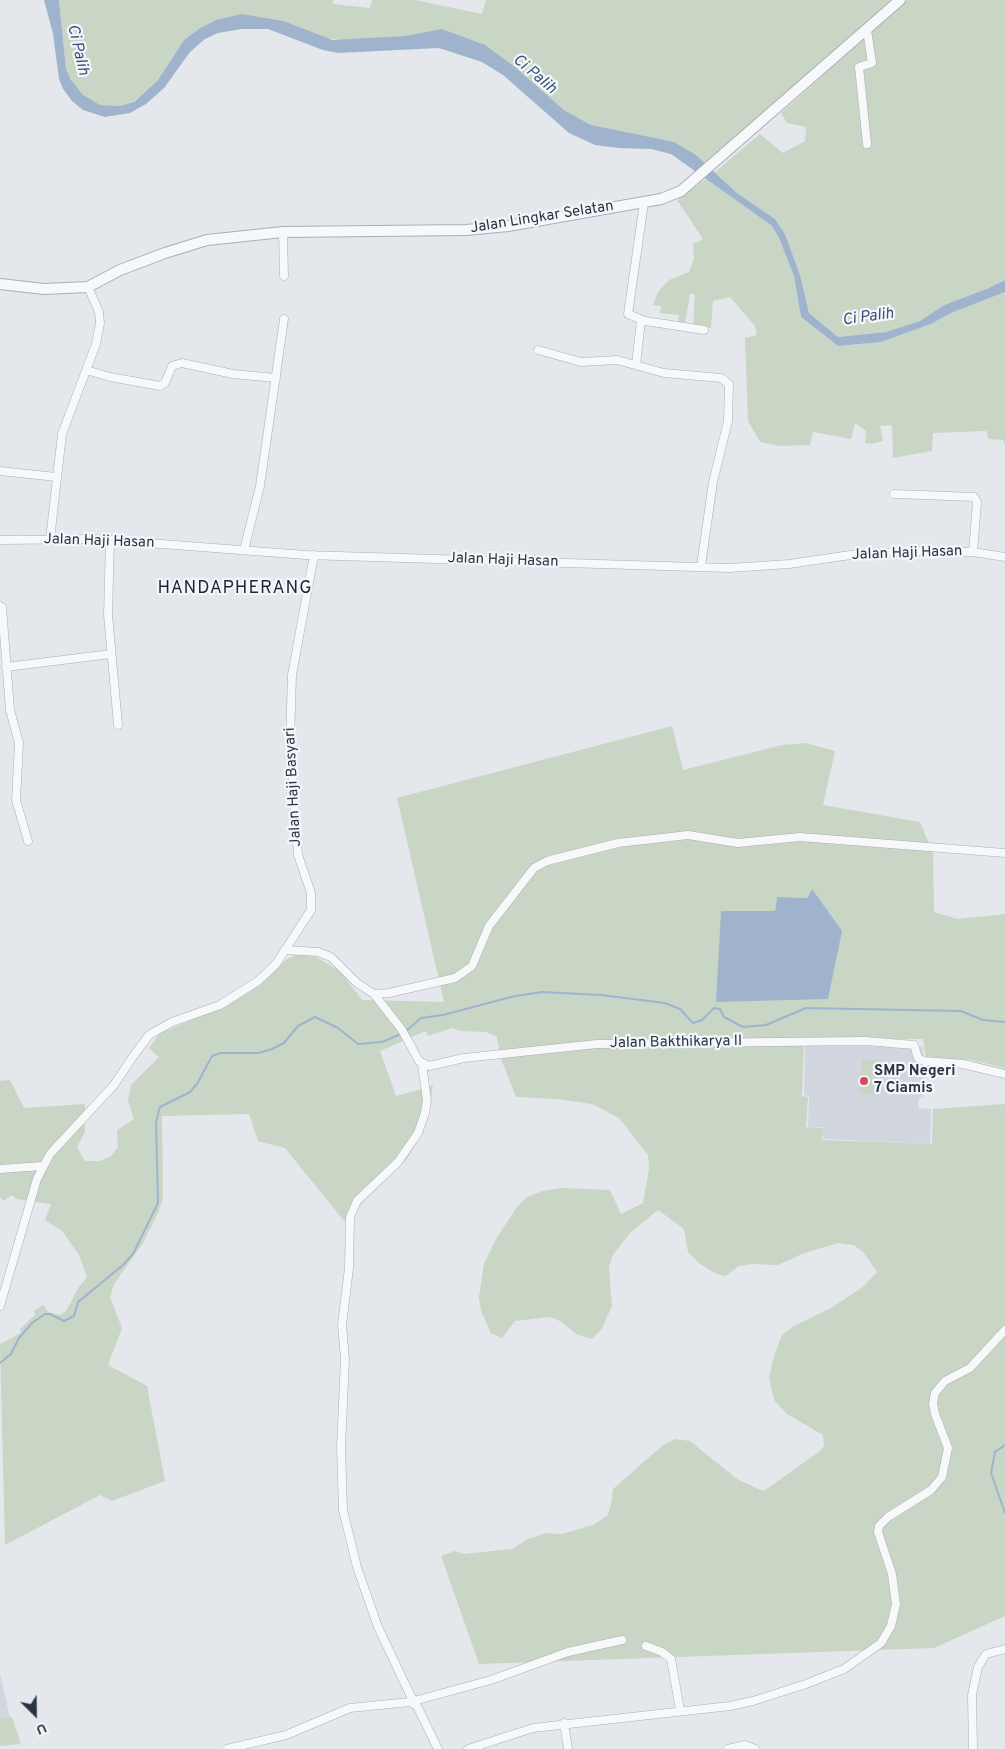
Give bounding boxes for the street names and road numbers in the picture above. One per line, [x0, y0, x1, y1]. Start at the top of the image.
street label: Jalan Lingkar Selatan [469, 198, 615, 238]
street label: Jalan Haji Hasan [43, 531, 155, 553]
street label: Jalan Haji Hasan [851, 543, 963, 565]
street label: Jalan Haji Hasan [447, 550, 559, 572]
street label: Jalan Haji Basyari [282, 727, 306, 847]
street label: Jalan Bakthikarya II [610, 1033, 742, 1053]

